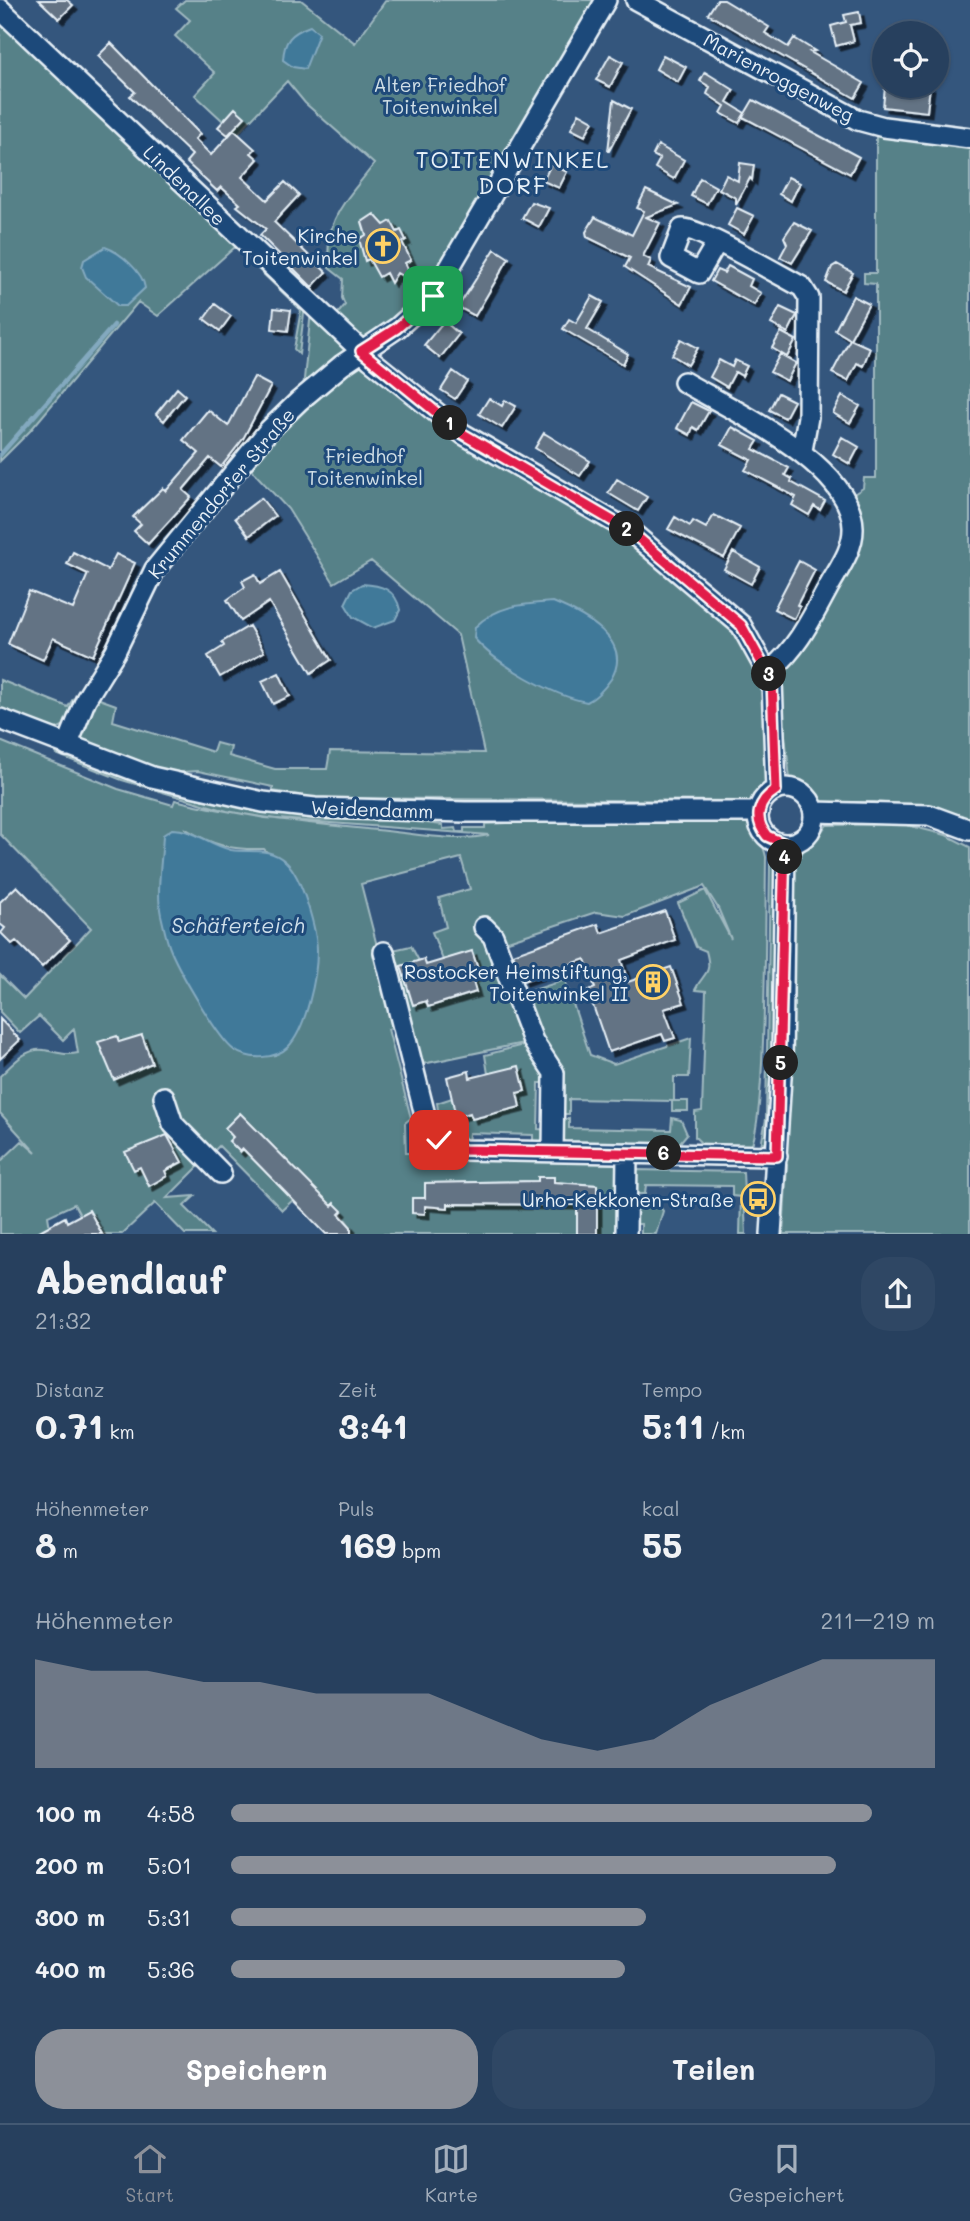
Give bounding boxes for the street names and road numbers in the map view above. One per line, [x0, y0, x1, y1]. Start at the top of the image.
street label: Marienroggenweg [699, 27, 859, 127]
street label: Lindenallee [138, 139, 232, 231]
street label: Krummendorfer Straße [142, 402, 300, 584]
street label: Weidendamm [310, 794, 434, 824]

